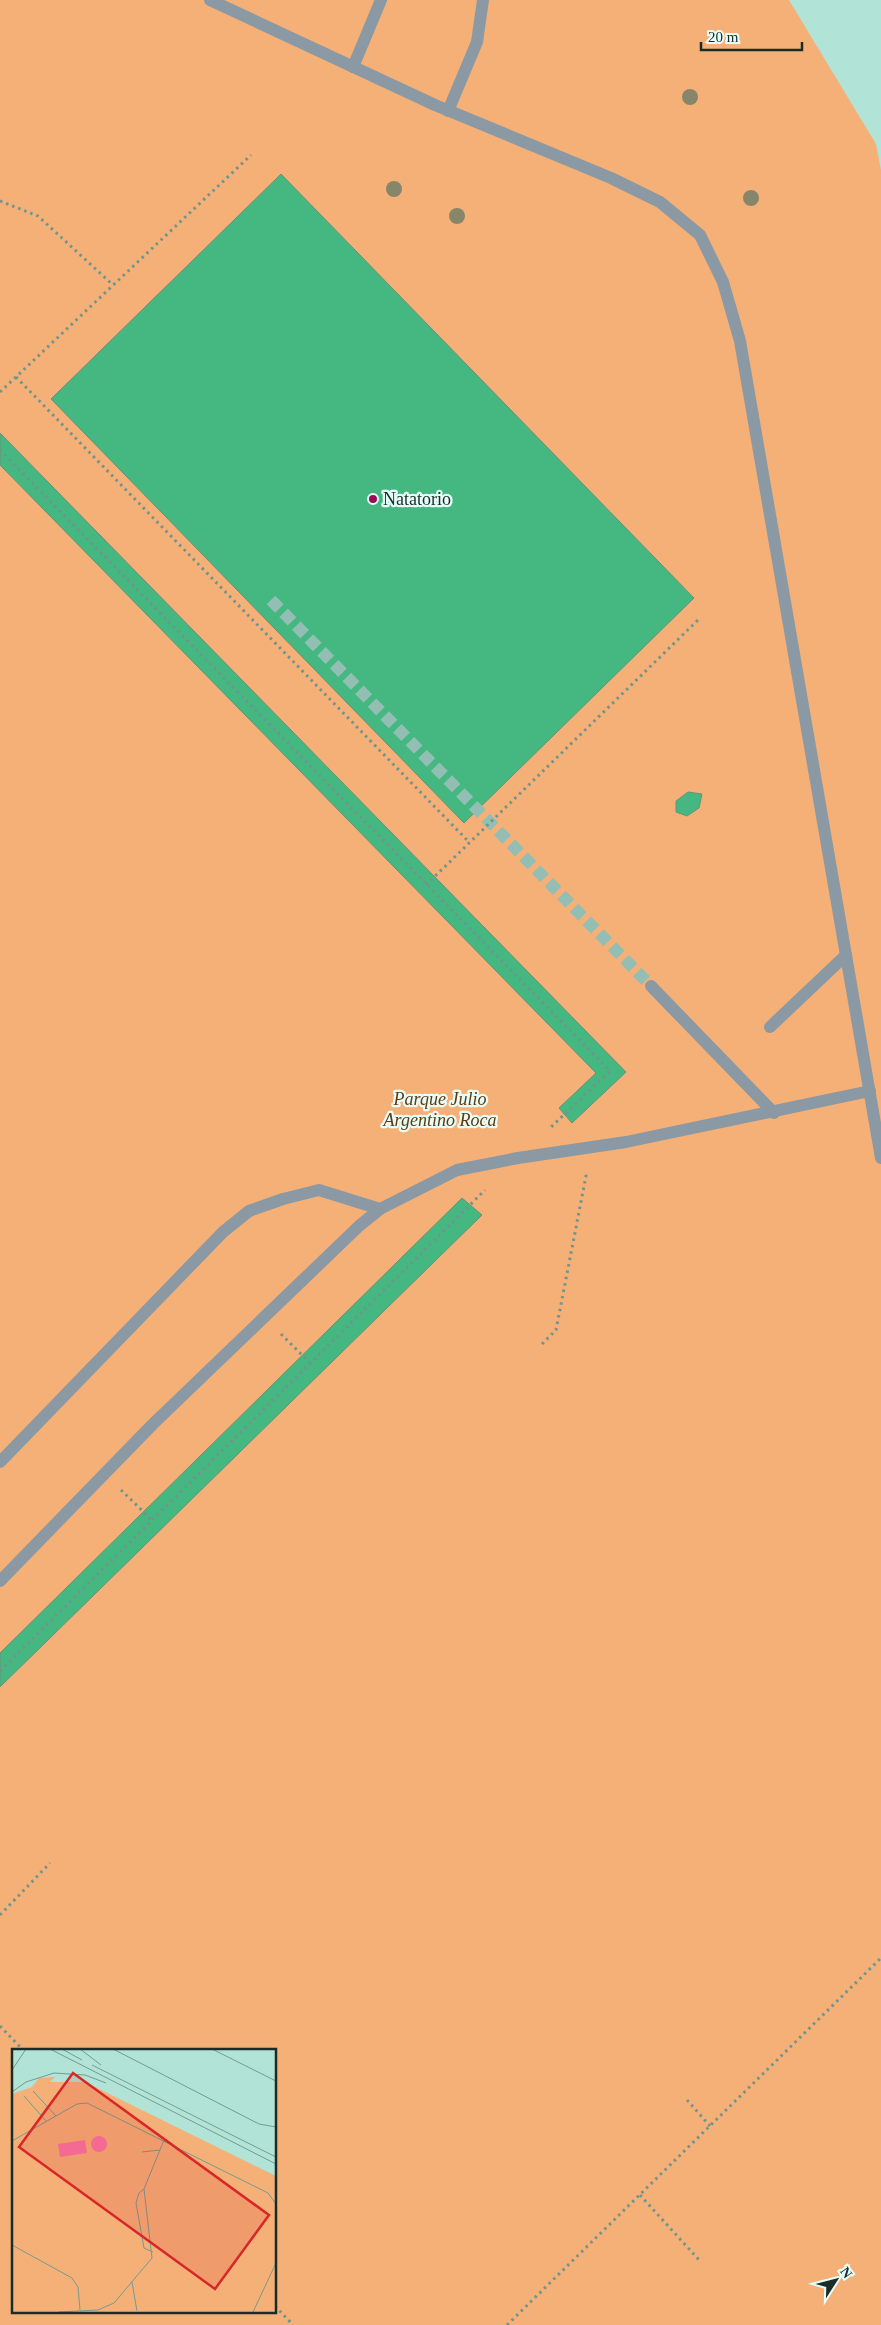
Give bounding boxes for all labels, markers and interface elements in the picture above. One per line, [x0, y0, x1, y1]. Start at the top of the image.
scale bar [701, 20, 802, 52]
text: 20 m [708, 29, 739, 45]
place label: Natatorio [383, 489, 451, 509]
marker: Natatorio [367, 493, 379, 505]
park label: Parque Julio Argentino Roca [383, 1089, 496, 1130]
inset map [12, 2049, 276, 2312]
north arrow [811, 2255, 861, 2305]
text: N [837, 2264, 855, 2281]

